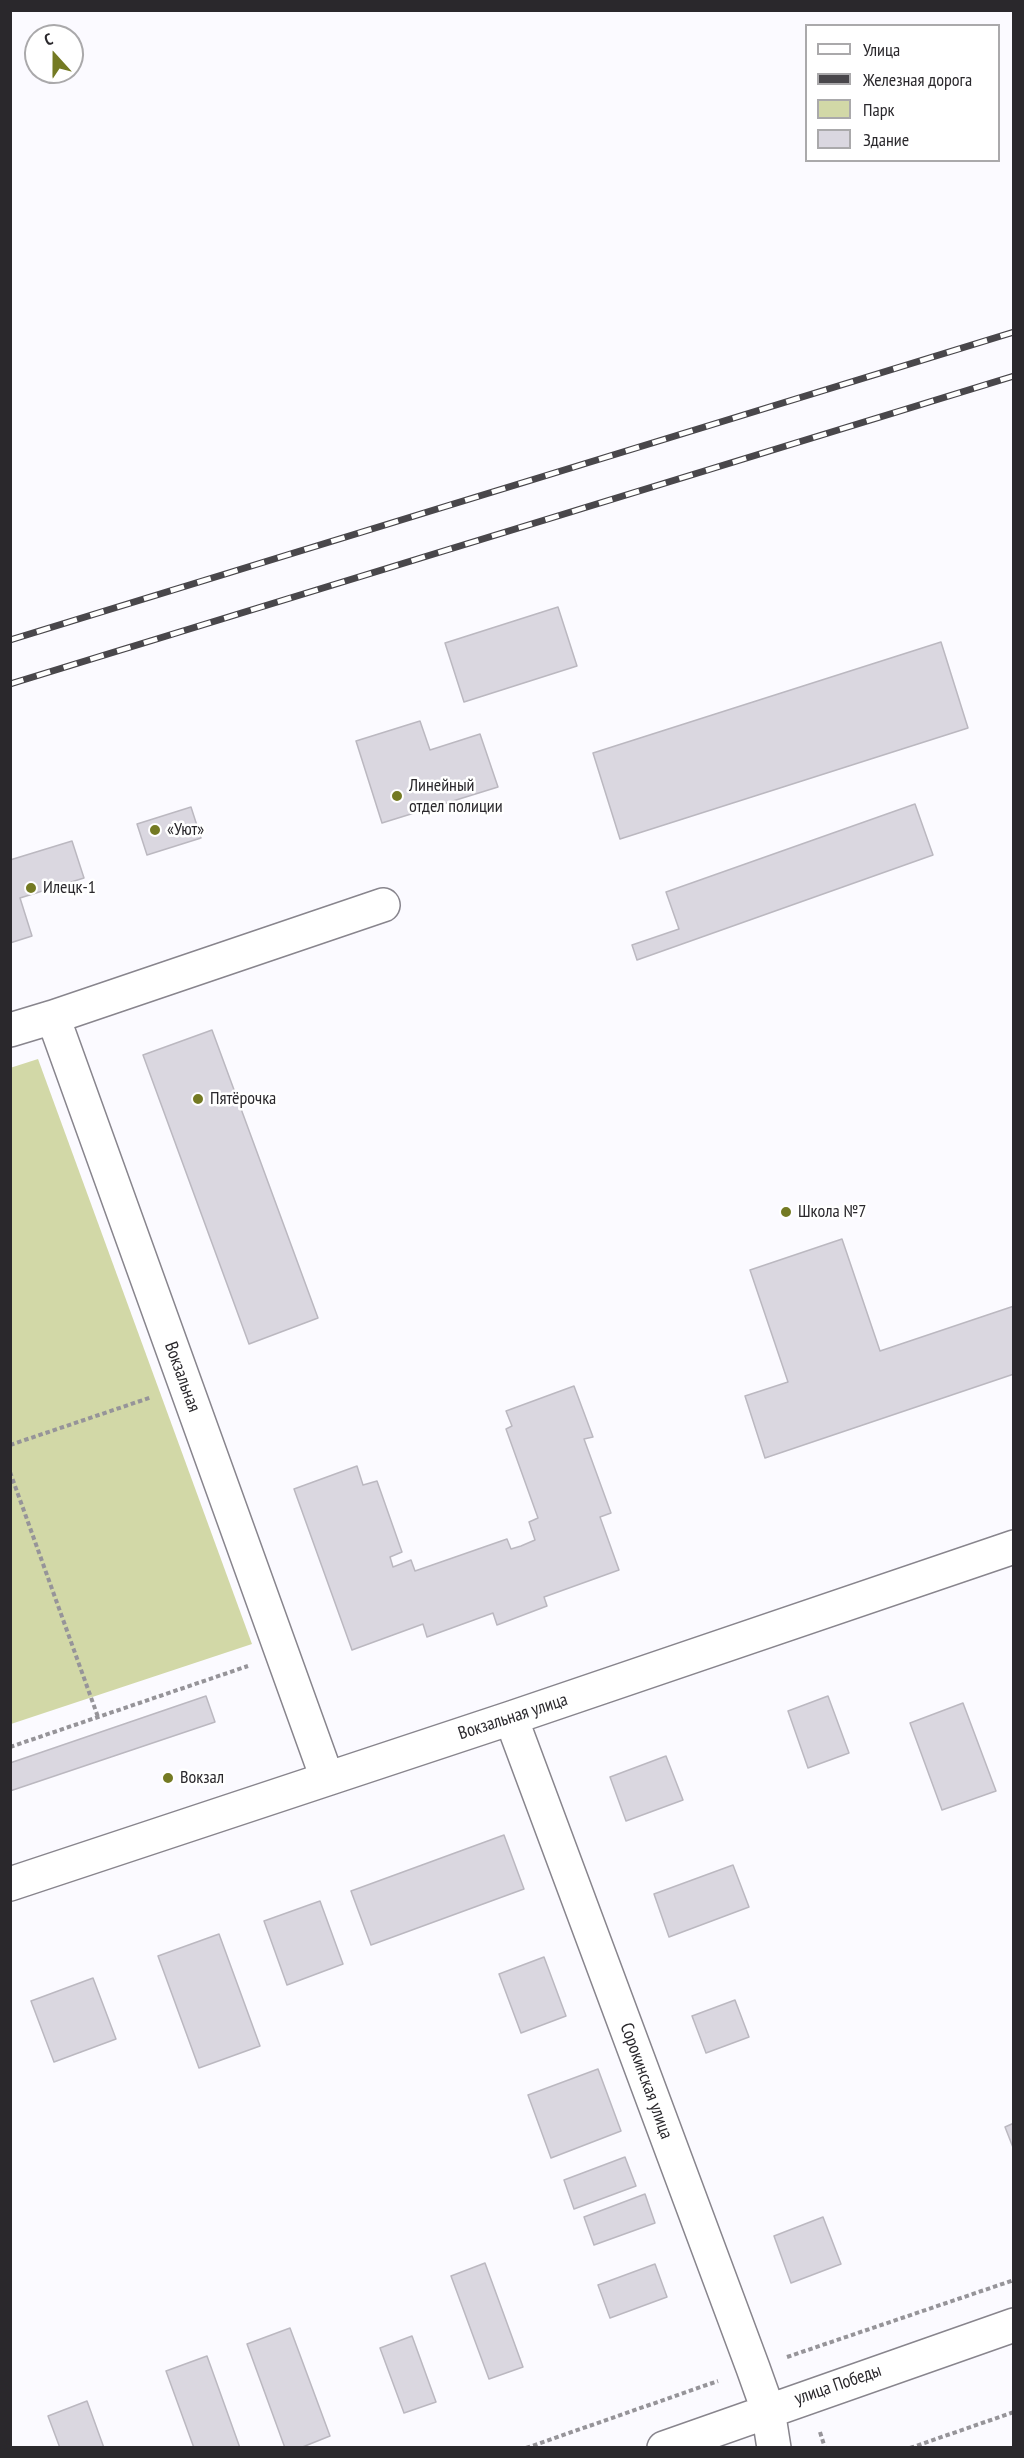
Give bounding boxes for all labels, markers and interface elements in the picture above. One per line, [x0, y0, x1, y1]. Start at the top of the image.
north arrow [24, 24, 84, 84]
legend [805, 24, 1000, 162]
text: С [41, 28, 55, 50]
text: Улица [863, 38, 900, 61]
text: Железная дорога [863, 68, 972, 91]
text: Парк [863, 98, 894, 121]
text: Здание [863, 128, 909, 151]
place label: Линейный отдел полиции [409, 775, 503, 818]
marker: Линейный отдел полиции [390, 789, 404, 803]
place label: «Уют» [167, 819, 204, 841]
marker: «Уют» [148, 823, 162, 837]
place label: Илецк-1 [43, 877, 96, 899]
marker: Илецк-1 [24, 881, 38, 895]
place label: Пятёрочка [210, 1088, 276, 1110]
marker: Пятёрочка [191, 1092, 205, 1106]
place label: Школа №7 [798, 1201, 866, 1223]
marker: Школа №7 [779, 1205, 793, 1219]
street label: Вокзальная [159, 1339, 205, 1415]
street label: Вокзальная улица [456, 1689, 570, 1745]
place label: Вокзал [180, 1767, 224, 1789]
marker: Вокзал [161, 1771, 175, 1785]
street label: Сорокинская улица [615, 2020, 677, 2142]
street label: улица Победы [792, 2360, 884, 2410]

